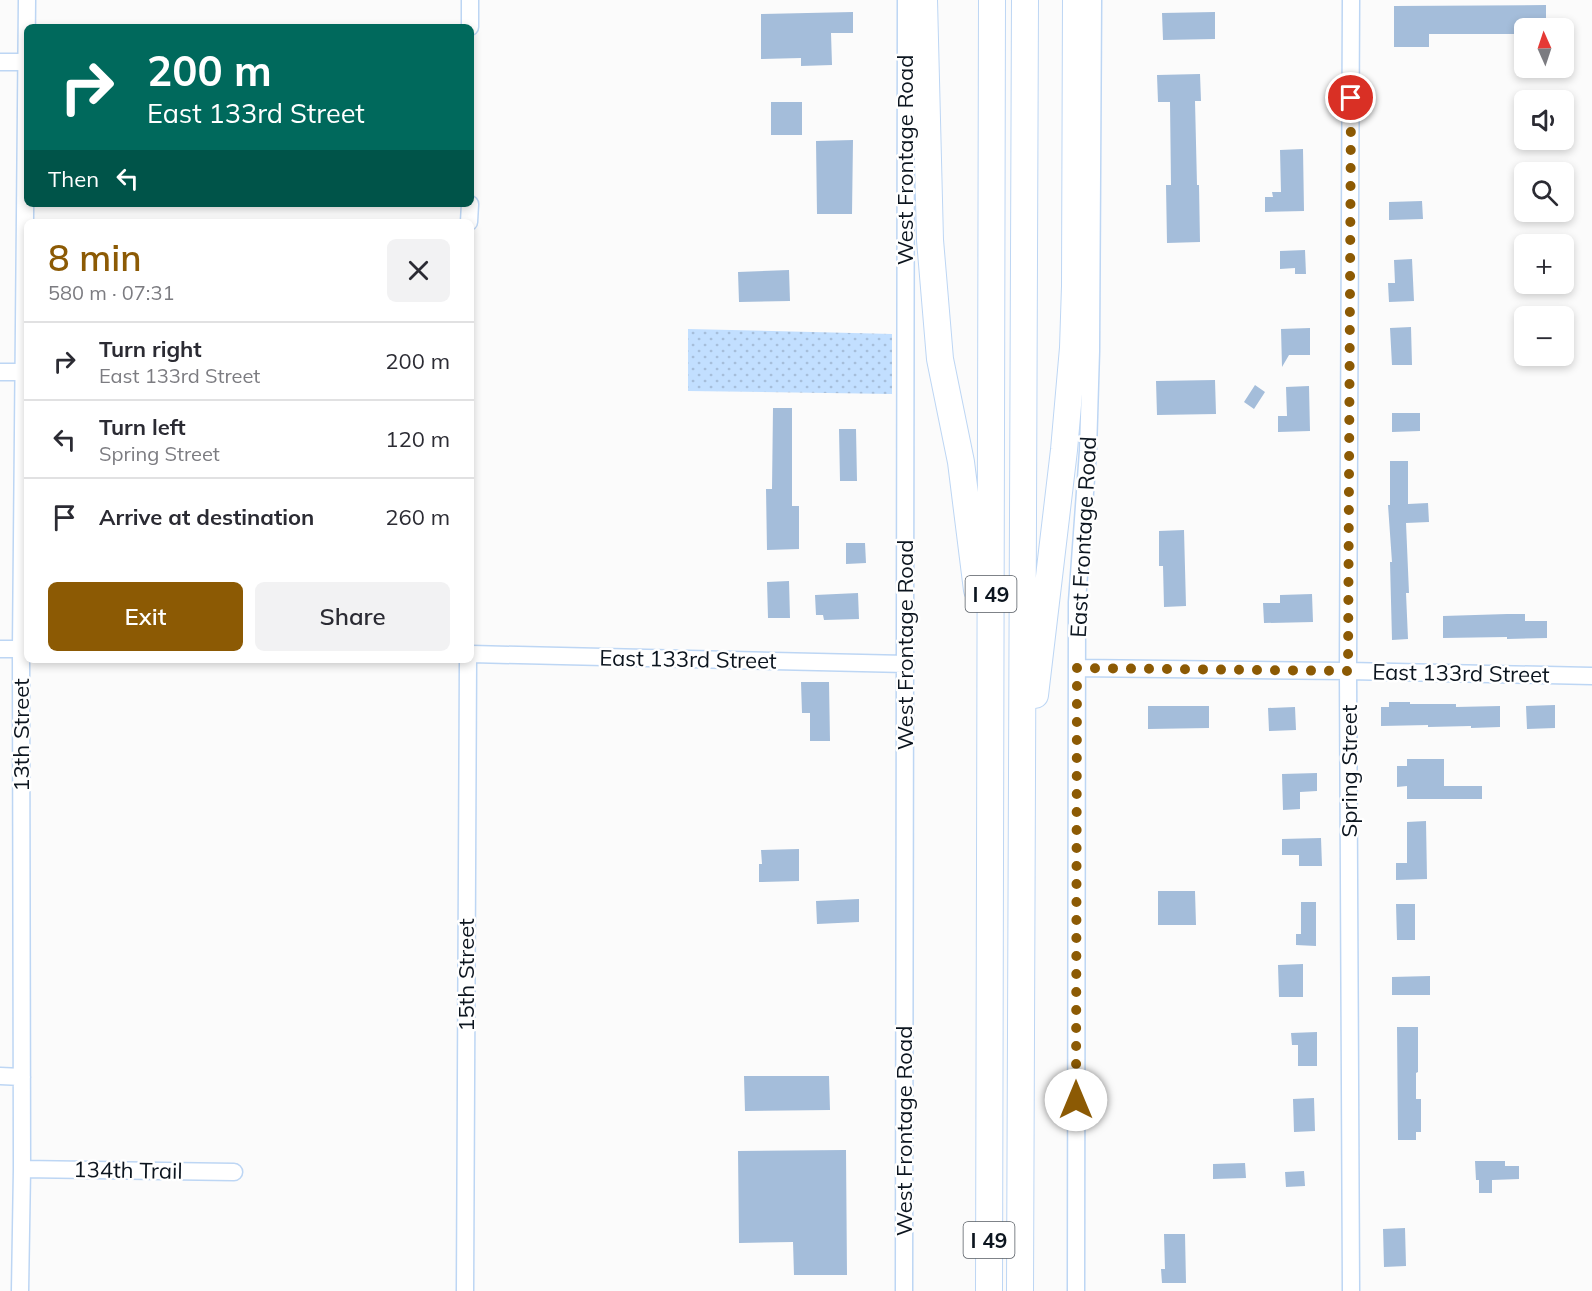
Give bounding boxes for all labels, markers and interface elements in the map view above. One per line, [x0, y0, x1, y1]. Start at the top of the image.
north arrow [1514, 18, 1574, 78]
map controls [1514, 18, 1574, 366]
text: 200 m [147, 44, 272, 97]
icon: right [48, 48, 126, 126]
street label: West Frontage Road [891, 55, 919, 265]
pin [1325, 72, 1376, 123]
icon: arrive [1334, 81, 1367, 114]
button: sound [1514, 90, 1574, 150]
text: East 133rd Street [147, 96, 365, 130]
icon: left [111, 162, 144, 195]
button: search [1514, 162, 1574, 222]
text: Then [48, 165, 99, 193]
button: + [1514, 234, 1574, 294]
text: 8 min [48, 235, 142, 280]
button: close [387, 239, 450, 302]
text: 580 m · 07:31 [48, 280, 174, 305]
button: − [1514, 306, 1574, 366]
text: Turn right [99, 335, 202, 363]
icon: right [48, 345, 81, 378]
text: 200 m [385, 347, 450, 375]
text: East 133rd Street [99, 363, 260, 388]
text: Turn left [99, 413, 186, 441]
icon: left [48, 423, 81, 456]
text: 120 m [385, 425, 450, 453]
street label: East Frontage Road [1064, 436, 1102, 638]
text: Spring Street [99, 441, 220, 466]
icon: arrive [48, 501, 81, 534]
text: Arrive at destination [99, 503, 314, 531]
text: 260 m [385, 503, 450, 531]
street label: West Frontage Road [891, 540, 919, 750]
road number: I 49 [966, 576, 1016, 612]
button: Exit [48, 582, 243, 651]
button: Share [255, 582, 450, 651]
street label: East 133rd Street [599, 643, 777, 675]
street label: East 133rd Street [1372, 657, 1550, 689]
street label: 13th Street [7, 678, 35, 792]
street label: Spring Street [1335, 704, 1363, 837]
street label: 15th Street [452, 918, 480, 1032]
street label: West Frontage Road [890, 1026, 918, 1236]
position arrow [1044, 1068, 1108, 1132]
street label: 134th Trail [73, 1155, 183, 1185]
road number: I 49 [964, 1222, 1014, 1258]

